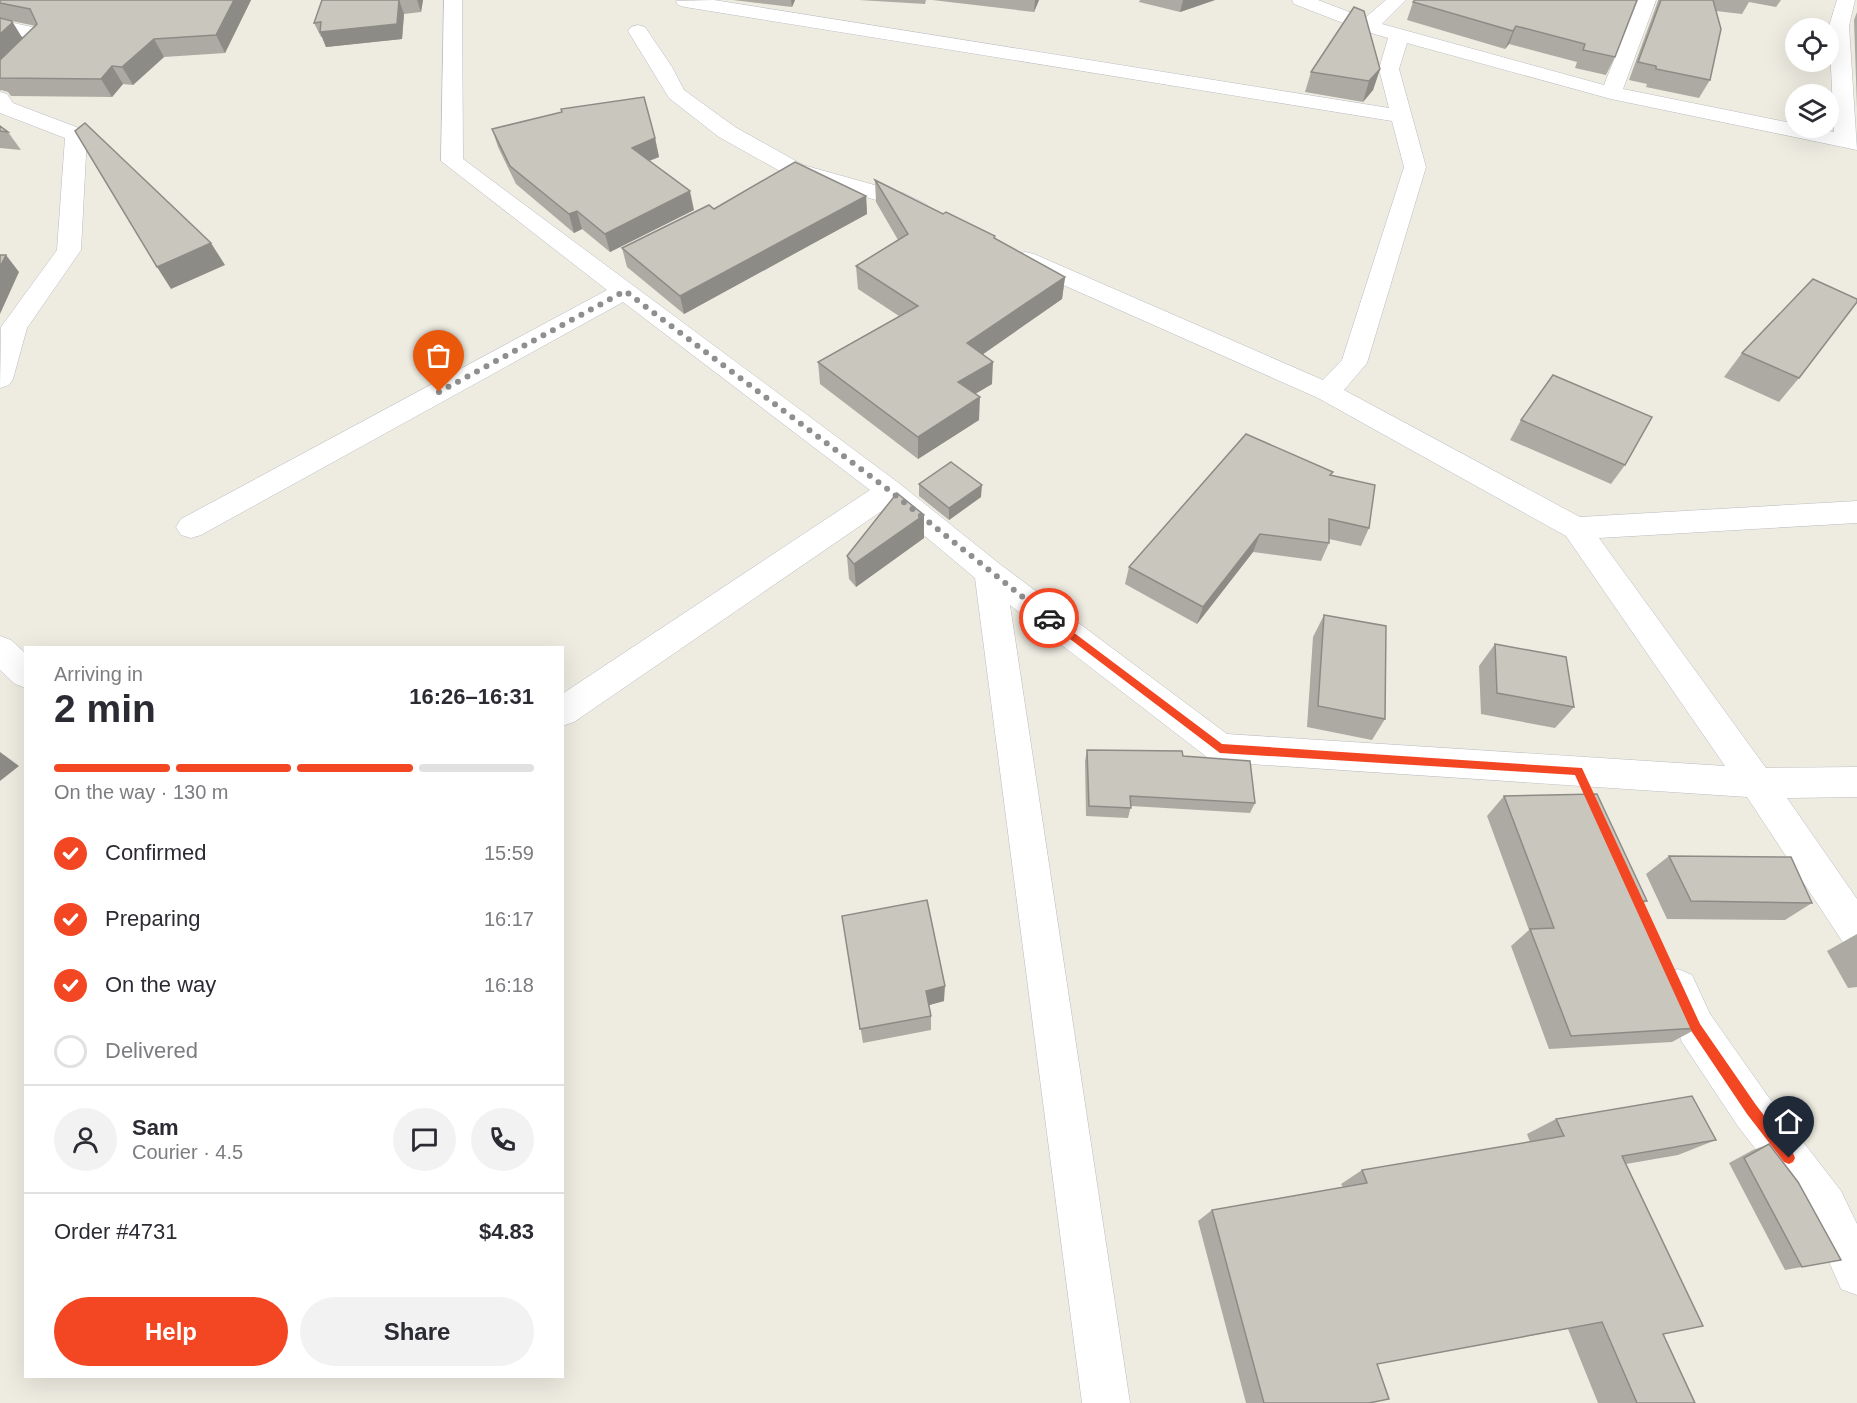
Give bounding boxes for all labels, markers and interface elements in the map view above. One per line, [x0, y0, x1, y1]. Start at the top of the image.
map controls [1785, 18, 1839, 138]
button: locate [1785, 18, 1839, 72]
button: layers [1785, 84, 1839, 138]
pin [413, 330, 464, 392]
icon: bag [422, 339, 455, 372]
courier [1019, 588, 1079, 648]
icon: car [1033, 602, 1066, 635]
text: Arriving in [54, 663, 143, 685]
text: 16:26–16:31 [409, 684, 534, 709]
text: 2 min [54, 687, 156, 730]
text: On the way · 130 m [54, 781, 229, 803]
icon: check [54, 837, 87, 870]
text: Confirmed [105, 840, 206, 865]
text: 15:59 [484, 842, 534, 864]
icon: check [54, 903, 87, 936]
text: Preparing [105, 906, 200, 931]
text: 16:17 [484, 908, 534, 930]
icon: check [54, 969, 87, 1002]
text: On the way [105, 972, 216, 997]
text: 16:18 [484, 974, 534, 996]
text: Delivered [105, 1038, 198, 1063]
pin [1763, 1096, 1814, 1158]
icon: home [1772, 1105, 1805, 1138]
button: person [54, 1108, 117, 1171]
button: chat [393, 1108, 456, 1171]
button: phone [471, 1108, 534, 1171]
text: Sam [132, 1115, 178, 1140]
text: Courier · 4.5 [132, 1141, 243, 1163]
text: Order #4731 [54, 1219, 178, 1244]
text: $4.83 [479, 1219, 534, 1244]
button: Help [54, 1297, 288, 1366]
button: Share [300, 1297, 534, 1366]

